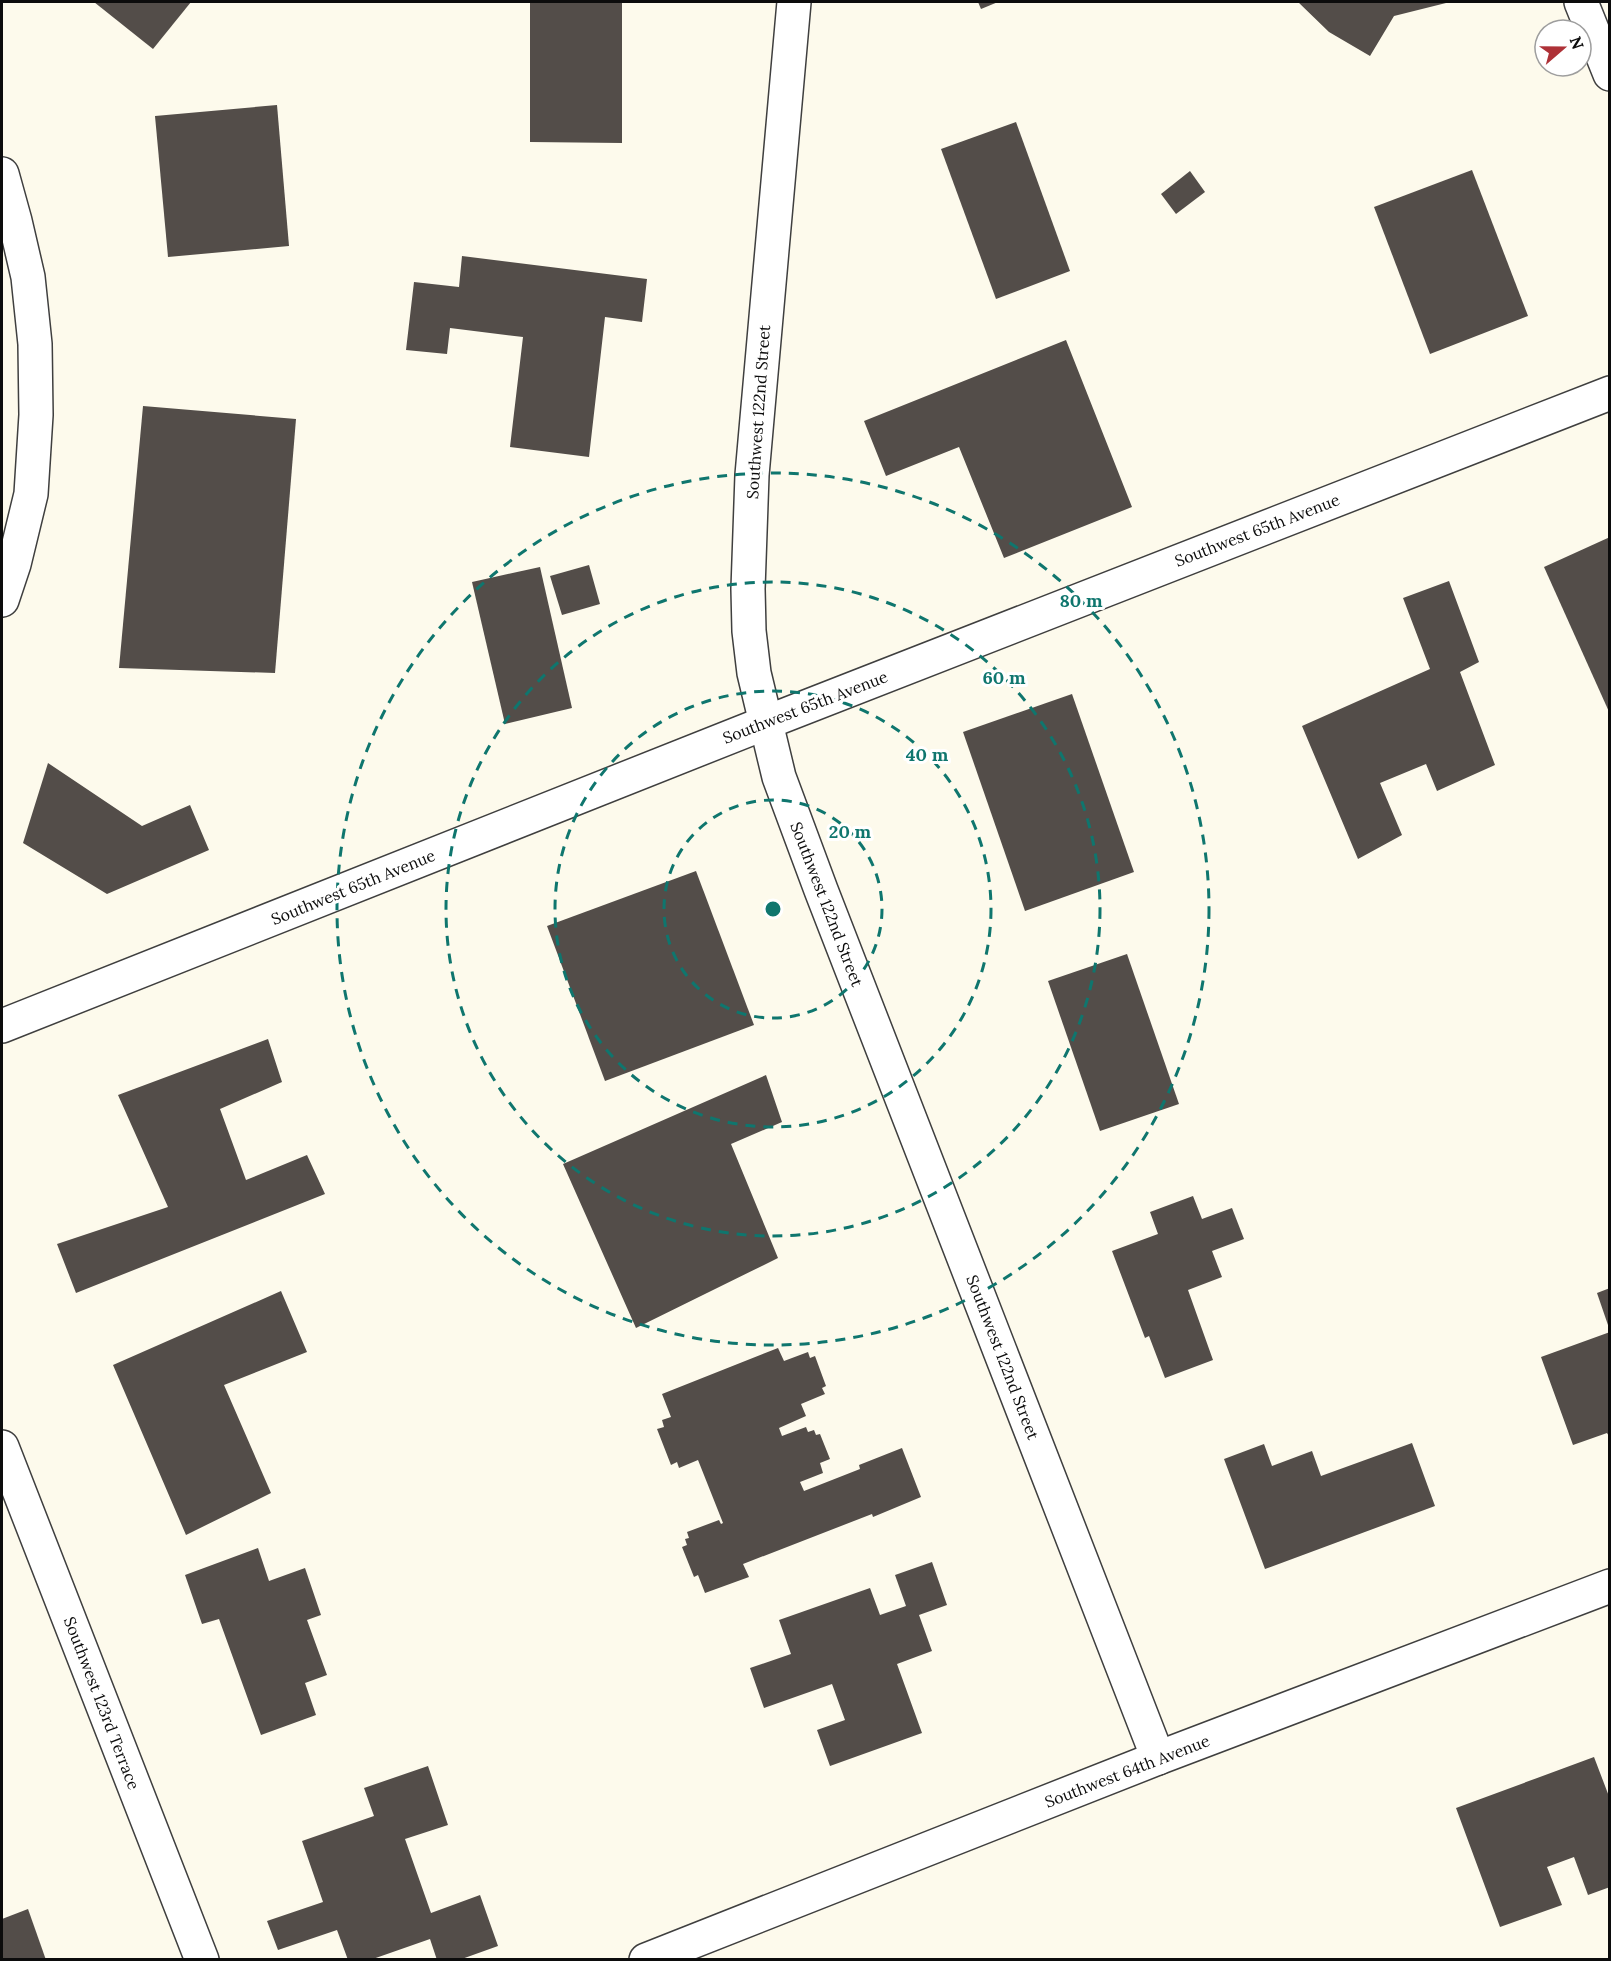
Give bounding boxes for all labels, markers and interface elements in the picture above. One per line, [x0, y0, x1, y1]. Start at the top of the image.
north arrow [1533, 18, 1593, 78]
text: N [1566, 34, 1589, 52]
street label: Southwest 122nd Street [742, 323, 774, 500]
street label: Southwest 65th Avenue [1172, 489, 1343, 571]
text: 80 m [1059, 589, 1103, 612]
street label: Southwest 65th Avenue [720, 666, 891, 748]
text: 60 m [982, 666, 1026, 689]
text: 40 m [906, 743, 949, 766]
street label: Southwest 122nd Street [786, 819, 868, 990]
text: 20 m [829, 820, 872, 843]
street label: Southwest 65th Avenue [268, 845, 438, 929]
centre of rings [763, 899, 783, 919]
street label: Southwest 122nd Street [962, 1272, 1044, 1443]
street label: Southwest 123rd Terrace [60, 1614, 144, 1793]
street label: Southwest 64th Avenue [1042, 1730, 1213, 1812]

